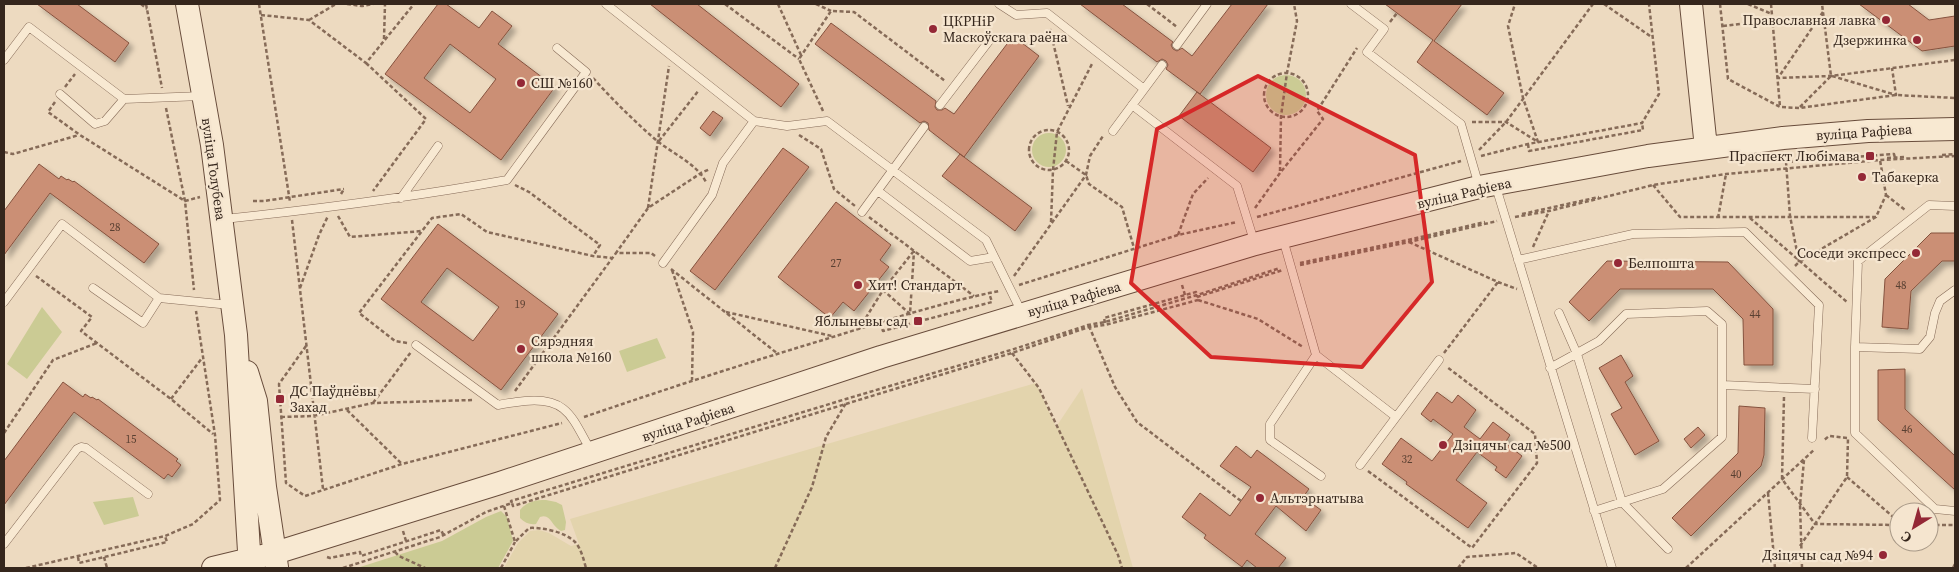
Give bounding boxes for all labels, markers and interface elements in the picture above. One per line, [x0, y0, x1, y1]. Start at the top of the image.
place label: Православная лавка [1743, 10, 1877, 30]
place label: ЦКРНіР Маскоўскага раёна [943, 11, 1069, 47]
marker: Православная лавка [1880, 14, 1892, 26]
marker: ЦКРНіР Маскоўскага раёна [927, 23, 939, 35]
place label: Дзержинка [1833, 30, 1908, 50]
marker: Дзержинка [1911, 34, 1923, 46]
place label: СШ №160 [531, 73, 593, 93]
marker: СШ №160 [515, 77, 527, 89]
street label: вуліца Голубева [197, 116, 231, 222]
street label: вуліца Рафіева [1815, 119, 1914, 145]
place label: Праспект Любімава [1729, 146, 1861, 166]
marker: Праспект Любімава [1864, 150, 1876, 162]
place label: Табакерка [1872, 167, 1940, 187]
marker: Табакерка [1856, 171, 1868, 183]
street label: вуліца Рафіева [1415, 172, 1514, 214]
house number: 28 [110, 220, 121, 235]
place label: Соседи экспресс [1797, 243, 1906, 263]
marker: Соседи экспресс [1910, 247, 1922, 259]
place label: Белпошта [1628, 253, 1695, 273]
house number: 27 [831, 256, 842, 271]
marker: Белпошта [1612, 257, 1624, 269]
place label: Хит! Стандарт [868, 275, 963, 295]
street label: вуліца Рафіева [1025, 276, 1124, 322]
house number: 48 [1896, 278, 1907, 293]
marker: Хит! Стандарт [852, 279, 864, 291]
house number: 19 [515, 297, 526, 312]
house number: 44 [1750, 307, 1761, 322]
place label: Яблыневы сад [814, 311, 908, 331]
marker: Яблыневы сад [912, 315, 924, 327]
place label: Сярэдняя школа №160 [531, 331, 611, 367]
marker: Сярэдняя школа №160 [515, 343, 527, 355]
place label: ДС Паўднёвы Захад [290, 381, 377, 417]
marker: ДС Паўднёвы Захад [274, 393, 286, 405]
street label: вуліца Рафіева [639, 397, 738, 446]
house number: 46 [1902, 422, 1913, 437]
house number: 15 [126, 432, 137, 447]
place label: Дзіцячы сад №500 [1453, 435, 1571, 455]
marker: Дзіцячы сад №500 [1437, 439, 1449, 451]
house number: 32 [1402, 452, 1413, 467]
house number: 40 [1731, 467, 1742, 482]
place label: Альтэрнатыва [1270, 488, 1365, 508]
marker: Альтэрнатыва [1254, 492, 1266, 504]
north arrow [1889, 502, 1939, 552]
text: С [1896, 527, 1916, 548]
place label: Дзіцячы сад №94 [1762, 545, 1873, 565]
marker: Дзіцячы сад №94 [1877, 549, 1889, 561]

